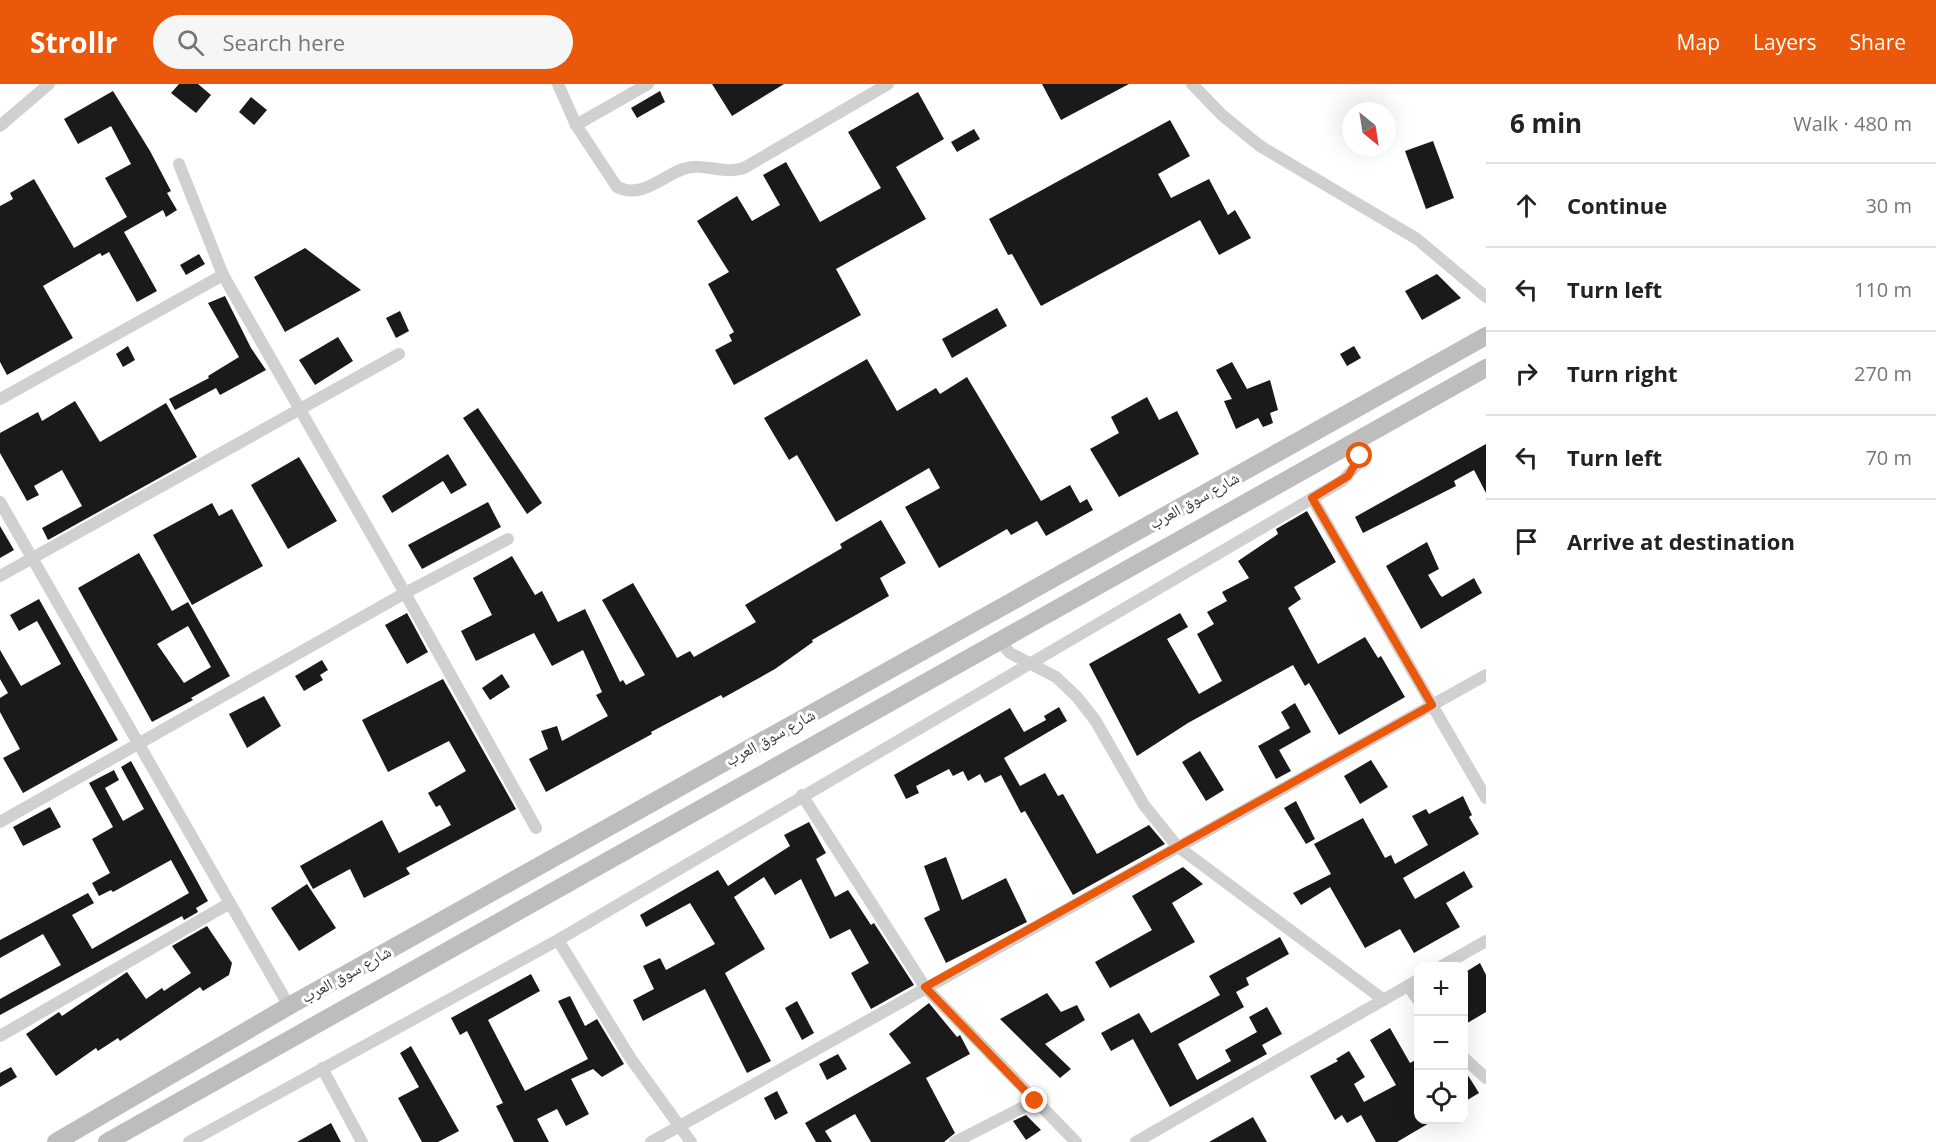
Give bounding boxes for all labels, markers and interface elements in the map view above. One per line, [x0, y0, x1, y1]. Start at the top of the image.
search box [153, 15, 573, 69]
text: Strollr [30, 23, 117, 61]
icon: search [174, 26, 207, 59]
text: Search here [222, 27, 345, 57]
text: Map [1677, 28, 1720, 56]
text: Layers [1753, 28, 1817, 56]
text: Share [1850, 28, 1906, 56]
north arrow [1342, 102, 1396, 156]
text: 6 min [1510, 105, 1582, 141]
text: Walk · 480 m [1793, 110, 1912, 137]
icon: ahead [1510, 189, 1543, 222]
text: Continue [1567, 190, 1667, 220]
text: 30 m [1865, 192, 1912, 219]
icon: left [1510, 273, 1543, 306]
text: Turn left [1567, 274, 1662, 304]
text: 110 m [1854, 276, 1912, 303]
icon: right [1510, 357, 1543, 390]
text: Turn right [1567, 358, 1678, 388]
text: 270 m [1854, 360, 1912, 387]
icon: left [1510, 441, 1543, 474]
route start [1346, 442, 1372, 468]
text: Turn left [1567, 442, 1662, 472]
text: 70 m [1865, 444, 1912, 471]
street label: شارع سوق العرب [1145, 466, 1243, 534]
icon: arrive [1510, 525, 1543, 558]
text: Arrive at destination [1567, 526, 1795, 556]
street label: شارع سوق العرب [721, 703, 819, 771]
street label: شارع سوق العرب [297, 940, 395, 1008]
map controls [1414, 962, 1468, 1124]
button: + [1414, 962, 1468, 1016]
button: − [1414, 1016, 1468, 1070]
button: locate [1414, 1070, 1468, 1124]
route end [1021, 1087, 1047, 1113]

